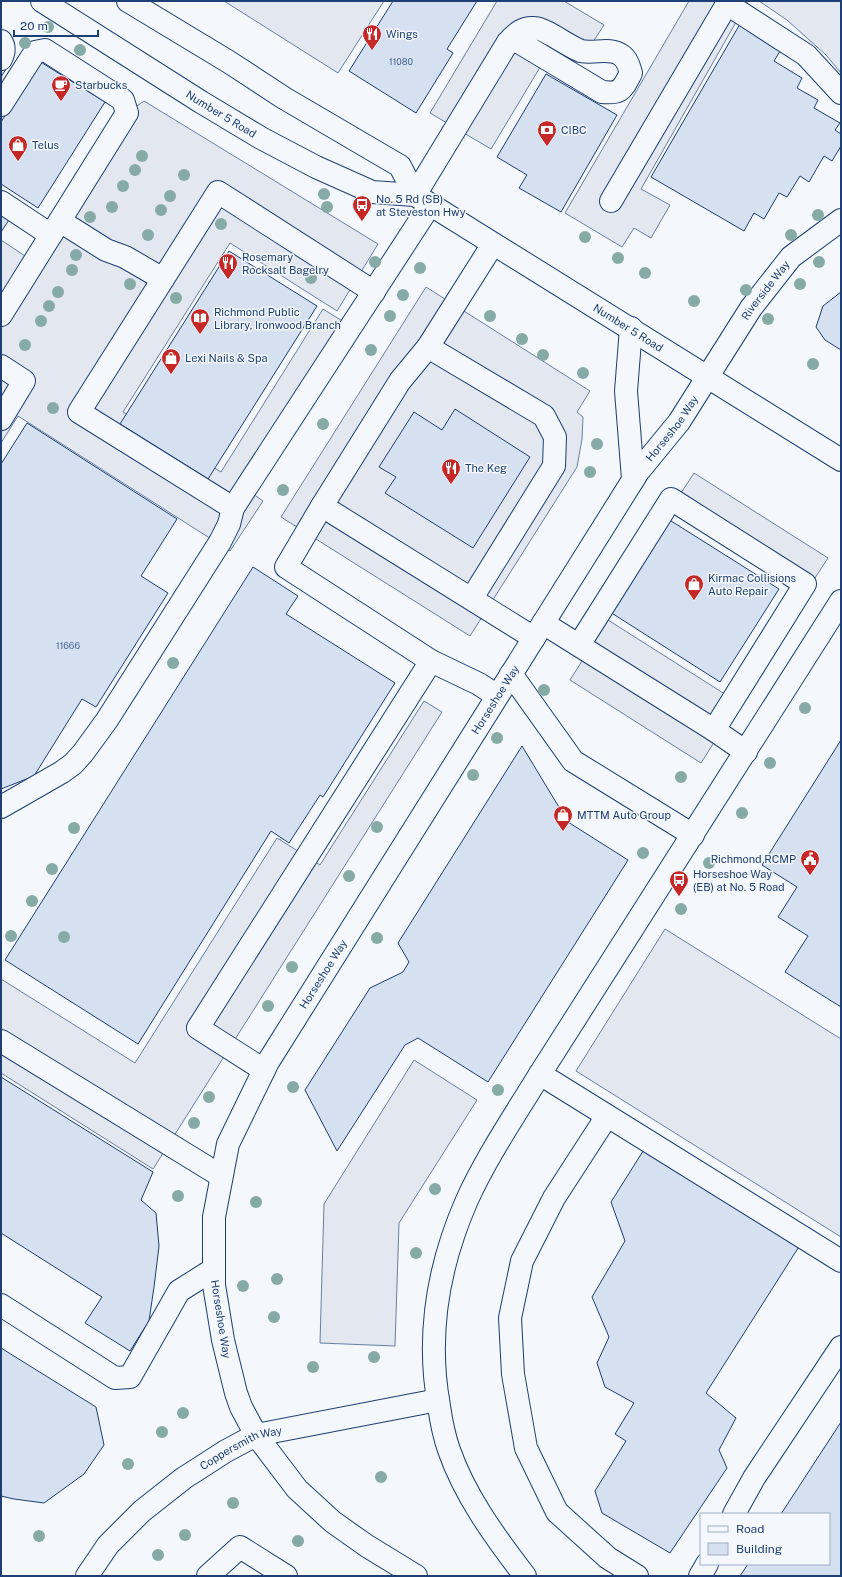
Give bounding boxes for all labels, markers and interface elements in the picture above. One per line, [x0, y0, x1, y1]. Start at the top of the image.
scale bar [14, 12, 98, 38]
text: 20 m [20, 19, 48, 33]
restaurant icon: Wings [361, 23, 383, 51]
place label: Wings [386, 28, 418, 40]
house number: 11080 [389, 56, 414, 67]
cafe icon: Starbucks [50, 74, 72, 102]
place label: Starbucks [75, 79, 128, 91]
street label: Number 5 Road [184, 88, 259, 140]
bank icon: CIBC [536, 119, 558, 147]
place label: CIBC [561, 124, 587, 136]
shop icon: Telus [7, 134, 29, 162]
place label: Telus [32, 139, 60, 151]
place label: No. 5 Rd (SB) at Steveston Hwy [376, 193, 466, 218]
bus stop icon: No. 5 Rd (SB) at Steveston Hwy [351, 194, 373, 222]
place label: Rosemary Rocksalt Bagelry [242, 251, 329, 276]
restaurant icon: Rosemary Rocksalt Bagelry [217, 252, 239, 280]
street label: Riverside Way [739, 258, 792, 322]
street label: Number 5 Road [591, 301, 665, 354]
place label: Richmond Public Library, Ironwood Branch [214, 306, 341, 331]
library icon: Richmond Public Library, Ironwood Branch [189, 307, 211, 335]
shop icon: Lexi Nails & Spa [160, 347, 182, 375]
place label: Lexi Nails & Spa [185, 352, 268, 364]
street label: Horseshoe Way [643, 393, 700, 464]
restaurant icon: The Keg [440, 457, 462, 485]
place label: The Keg [465, 462, 507, 474]
place label: Kirmac Collisions Auto Repair [708, 572, 797, 597]
shop icon: Kirmac Collisions Auto Repair [683, 573, 705, 601]
house number: 11666 [56, 640, 80, 651]
street label: Horseshoe Way [469, 663, 521, 736]
shop icon: MTTM Auto Group [552, 804, 574, 832]
place label: MTTM Auto Group [577, 809, 671, 821]
public building icon: Richmond RCMP [799, 848, 821, 876]
place label: Richmond RCMP [711, 853, 796, 865]
place label: Horseshoe Way (EB) at No. 5 Road [693, 868, 785, 893]
bus stop icon: Horseshoe Way (EB) at No. 5 Road [668, 869, 690, 897]
street label: Horseshoe Way [297, 937, 349, 1011]
street label: Horseshoe Way [209, 1279, 233, 1359]
street label: Coppersmith Way [198, 1424, 283, 1472]
legend [700, 1513, 830, 1565]
text: Road [736, 1522, 764, 1536]
text: Building [736, 1542, 782, 1556]

